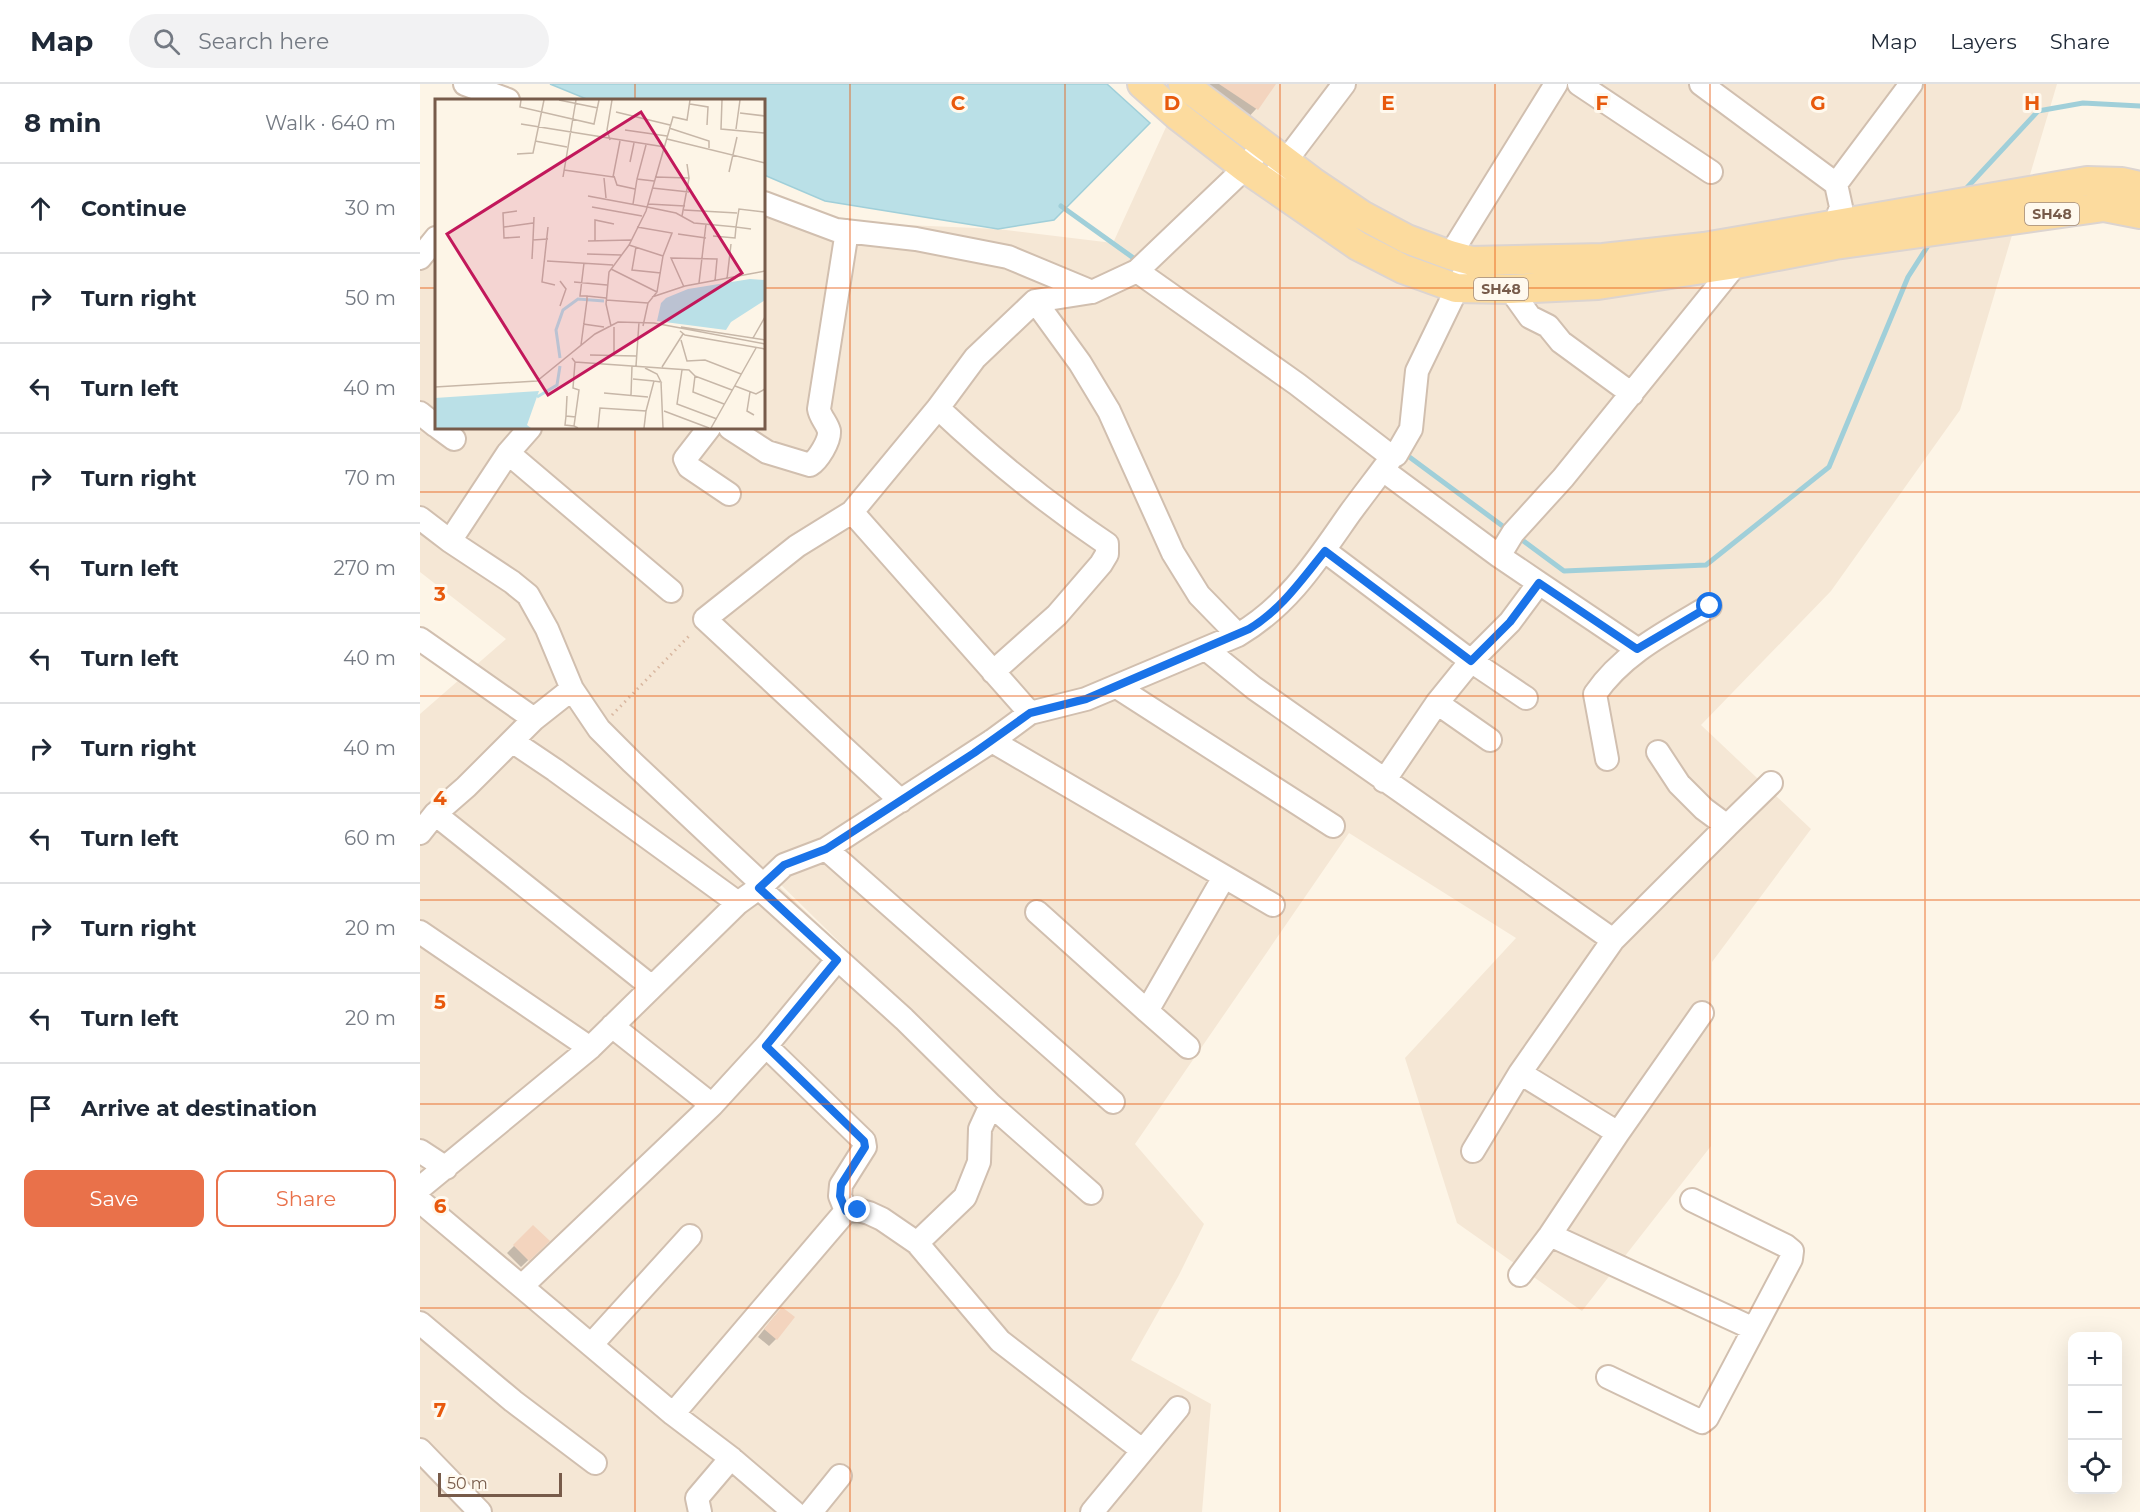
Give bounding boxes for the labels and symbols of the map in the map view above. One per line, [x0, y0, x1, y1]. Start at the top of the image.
text: C [951, 91, 966, 115]
text: D [1164, 91, 1180, 115]
text: E [1381, 91, 1395, 115]
text: F [1596, 91, 1609, 115]
text: G [1810, 91, 1826, 115]
text: H [2024, 91, 2040, 115]
inset map [435, 99, 765, 429]
road number: SH48 [2025, 203, 2079, 225]
road number: SH48 [1474, 278, 1528, 300]
text: 3 [433, 582, 446, 606]
route start [1696, 592, 1722, 618]
text: 4 [433, 786, 447, 810]
text: 5 [434, 990, 446, 1014]
text: 6 [434, 1194, 447, 1218]
route end [844, 1196, 870, 1222]
text: 7 [434, 1398, 446, 1422]
scale bar [438, 1470, 562, 1498]

